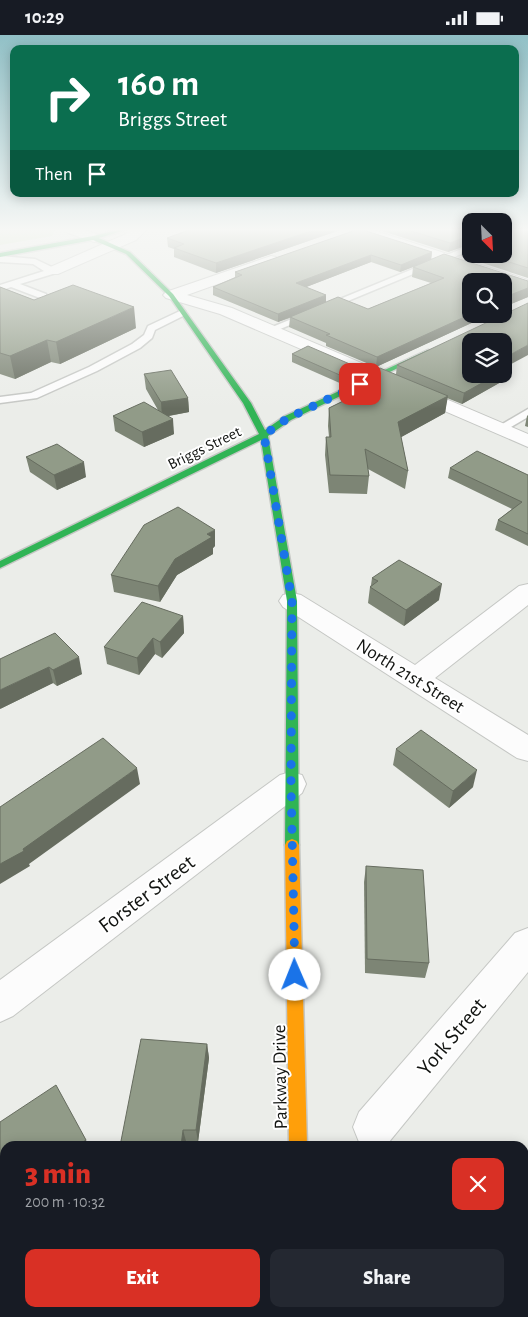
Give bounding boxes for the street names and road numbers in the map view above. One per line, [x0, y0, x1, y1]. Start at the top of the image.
street label: Briggs Street [165, 423, 244, 472]
street label: North 21st Street [353, 636, 467, 717]
street label: Forster Street [94, 851, 199, 937]
street label: York Street [413, 994, 490, 1079]
street label: Parkway Drive [270, 1025, 291, 1129]

